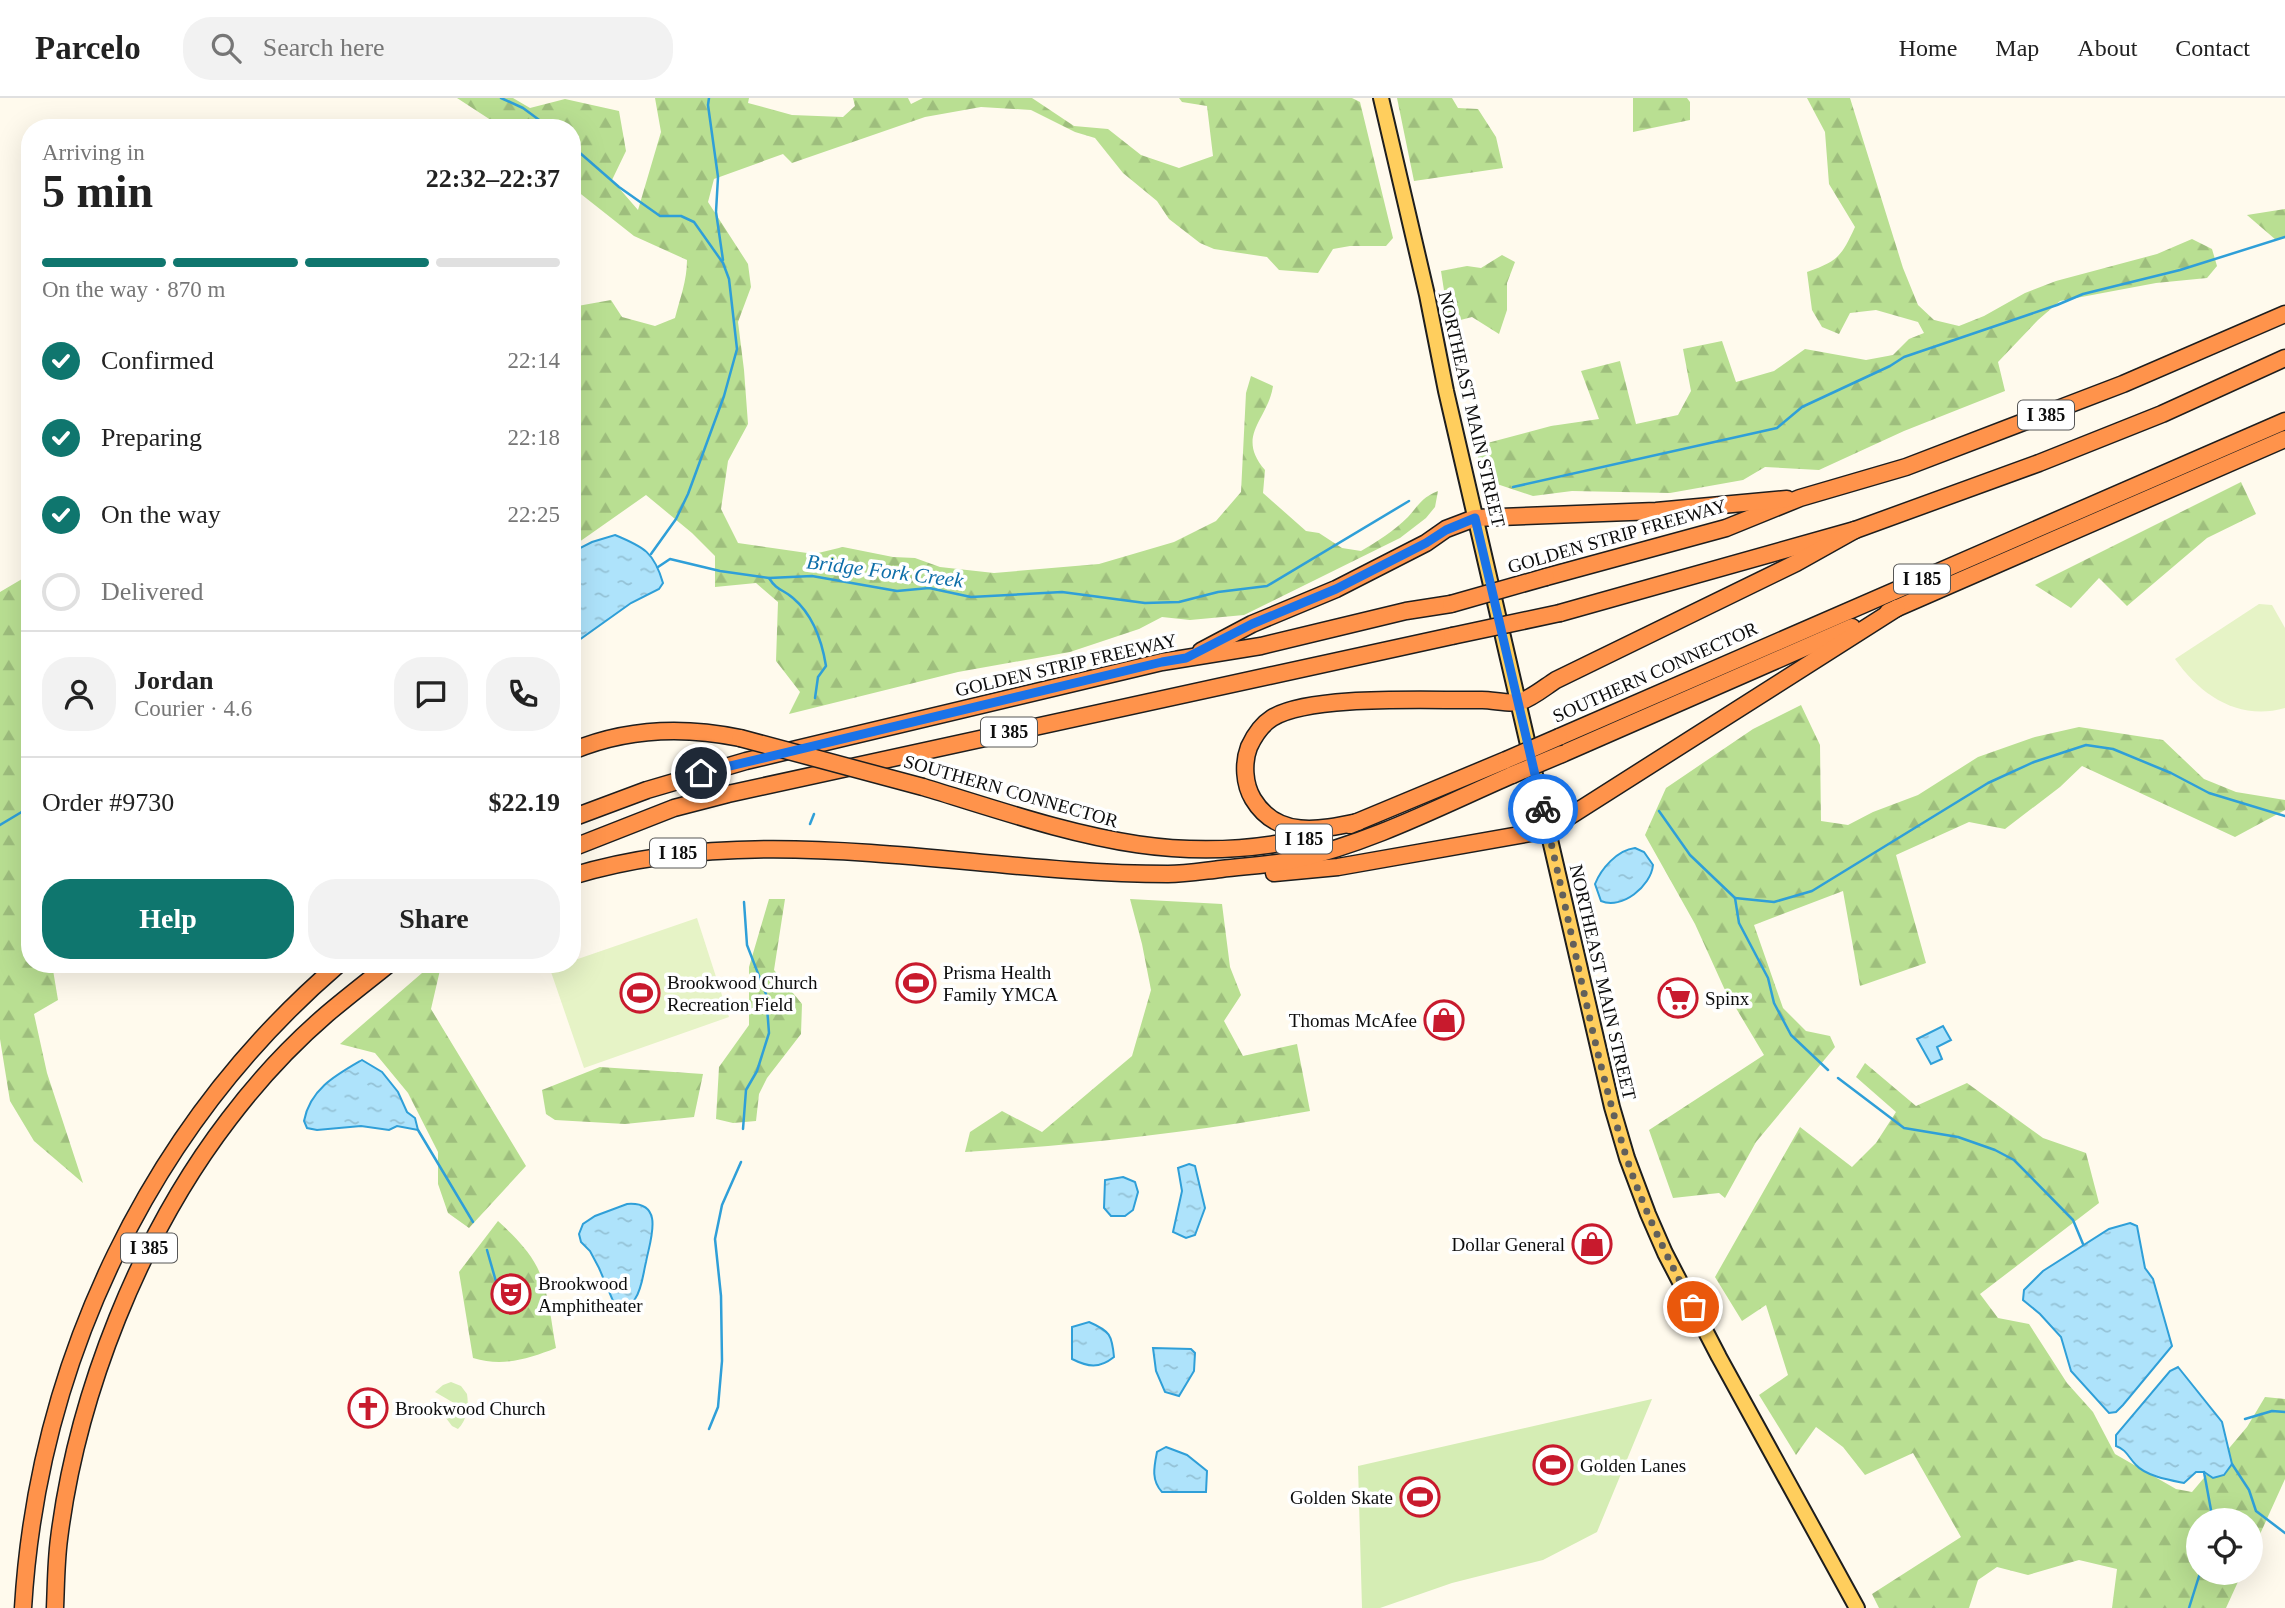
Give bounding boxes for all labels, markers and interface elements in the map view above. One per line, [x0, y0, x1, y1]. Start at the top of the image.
search box [183, 17, 673, 80]
icon: search [207, 29, 245, 67]
text: Parcelo [35, 30, 141, 66]
text: Search here [263, 33, 385, 62]
text: Home [1899, 35, 1957, 61]
text: Map [1995, 35, 2039, 61]
text: About [2077, 35, 2137, 61]
text: Contact [2175, 35, 2250, 61]
text: Arriving in [42, 140, 145, 165]
text: 22:32–22:37 [426, 164, 560, 193]
text: 5 min [42, 166, 153, 217]
text: On the way · 870 m [42, 277, 225, 302]
street label: NORTHEAST MAIN STREET [1435, 289, 1509, 529]
icon: check [42, 342, 80, 380]
text: Confirmed [101, 346, 214, 375]
text: 22:14 [508, 348, 560, 373]
road number: I 385 [2018, 400, 2074, 430]
icon: check [42, 419, 80, 457]
text: Preparing [101, 423, 202, 452]
text: 22:18 [508, 425, 560, 450]
street label: GOLDEN STRIP FREEWAY [1505, 495, 1729, 577]
icon: check [42, 496, 80, 534]
text: On the way [101, 500, 221, 529]
text: 22:25 [508, 502, 560, 527]
water label: Bridge Fork Creek [805, 549, 965, 593]
road number: I 185 [1894, 564, 1950, 593]
text: Delivered [101, 577, 204, 606]
street label: SOUTHERN CONNECTOR [1549, 617, 1761, 727]
street label: GOLDEN STRIP FREEWAY [953, 629, 1179, 701]
button: person [42, 657, 116, 731]
button: chat [394, 657, 468, 731]
button: phone [486, 657, 560, 731]
text: Jordan [134, 666, 213, 695]
text: Courier · 4.6 [134, 696, 252, 721]
road number: I 385 [981, 718, 1037, 746]
pin [671, 743, 731, 803]
street label: SOUTHERN CONNECTOR [901, 750, 1121, 832]
icon: home [682, 754, 720, 792]
courier [1508, 774, 1578, 844]
text: Order #9730 [42, 788, 174, 817]
text: $22.19 [489, 788, 560, 817]
icon: bike [1524, 790, 1562, 828]
road number: I 185 [1276, 824, 1332, 854]
road number: I 185 [650, 838, 706, 868]
street label: NORTHEAST MAIN STREET [1566, 862, 1640, 1102]
button: Help [42, 879, 294, 959]
button: Share [308, 879, 560, 959]
sports icon: Prisma Health Family YMCA [895, 962, 937, 1004]
place label: Prisma Health Family YMCA [943, 962, 1058, 1005]
sports icon: Brookwood Church Recreation Field [619, 972, 661, 1014]
place label: Brookwood Church Recreation Field [667, 972, 818, 1015]
supermarket icon: Spinx [1657, 977, 1699, 1019]
place label: Spinx [1705, 988, 1750, 1009]
shop icon: Thomas McAfee [1423, 999, 1465, 1041]
place label: Thomas McAfee [1289, 1010, 1417, 1031]
shop icon: Dollar General [1571, 1223, 1613, 1265]
road number: I 385 [121, 1233, 177, 1262]
place label: Dollar General [1452, 1234, 1565, 1255]
theatre icon: Brookwood Amphitheater [490, 1273, 532, 1315]
place label: Brookwood Amphitheater [538, 1273, 643, 1316]
pin [1663, 1277, 1723, 1337]
icon: bag [1674, 1288, 1712, 1326]
church icon: Brookwood Church [347, 1387, 389, 1429]
place label: Brookwood Church [395, 1398, 546, 1419]
sports icon: Golden Lanes [1532, 1444, 1574, 1486]
place label: Golden Lanes [1580, 1455, 1686, 1476]
sports icon: Golden Skate [1399, 1476, 1441, 1518]
place label: Golden Skate [1290, 1487, 1393, 1508]
map controls [2186, 1508, 2263, 1585]
button: locate [2186, 1508, 2263, 1585]

